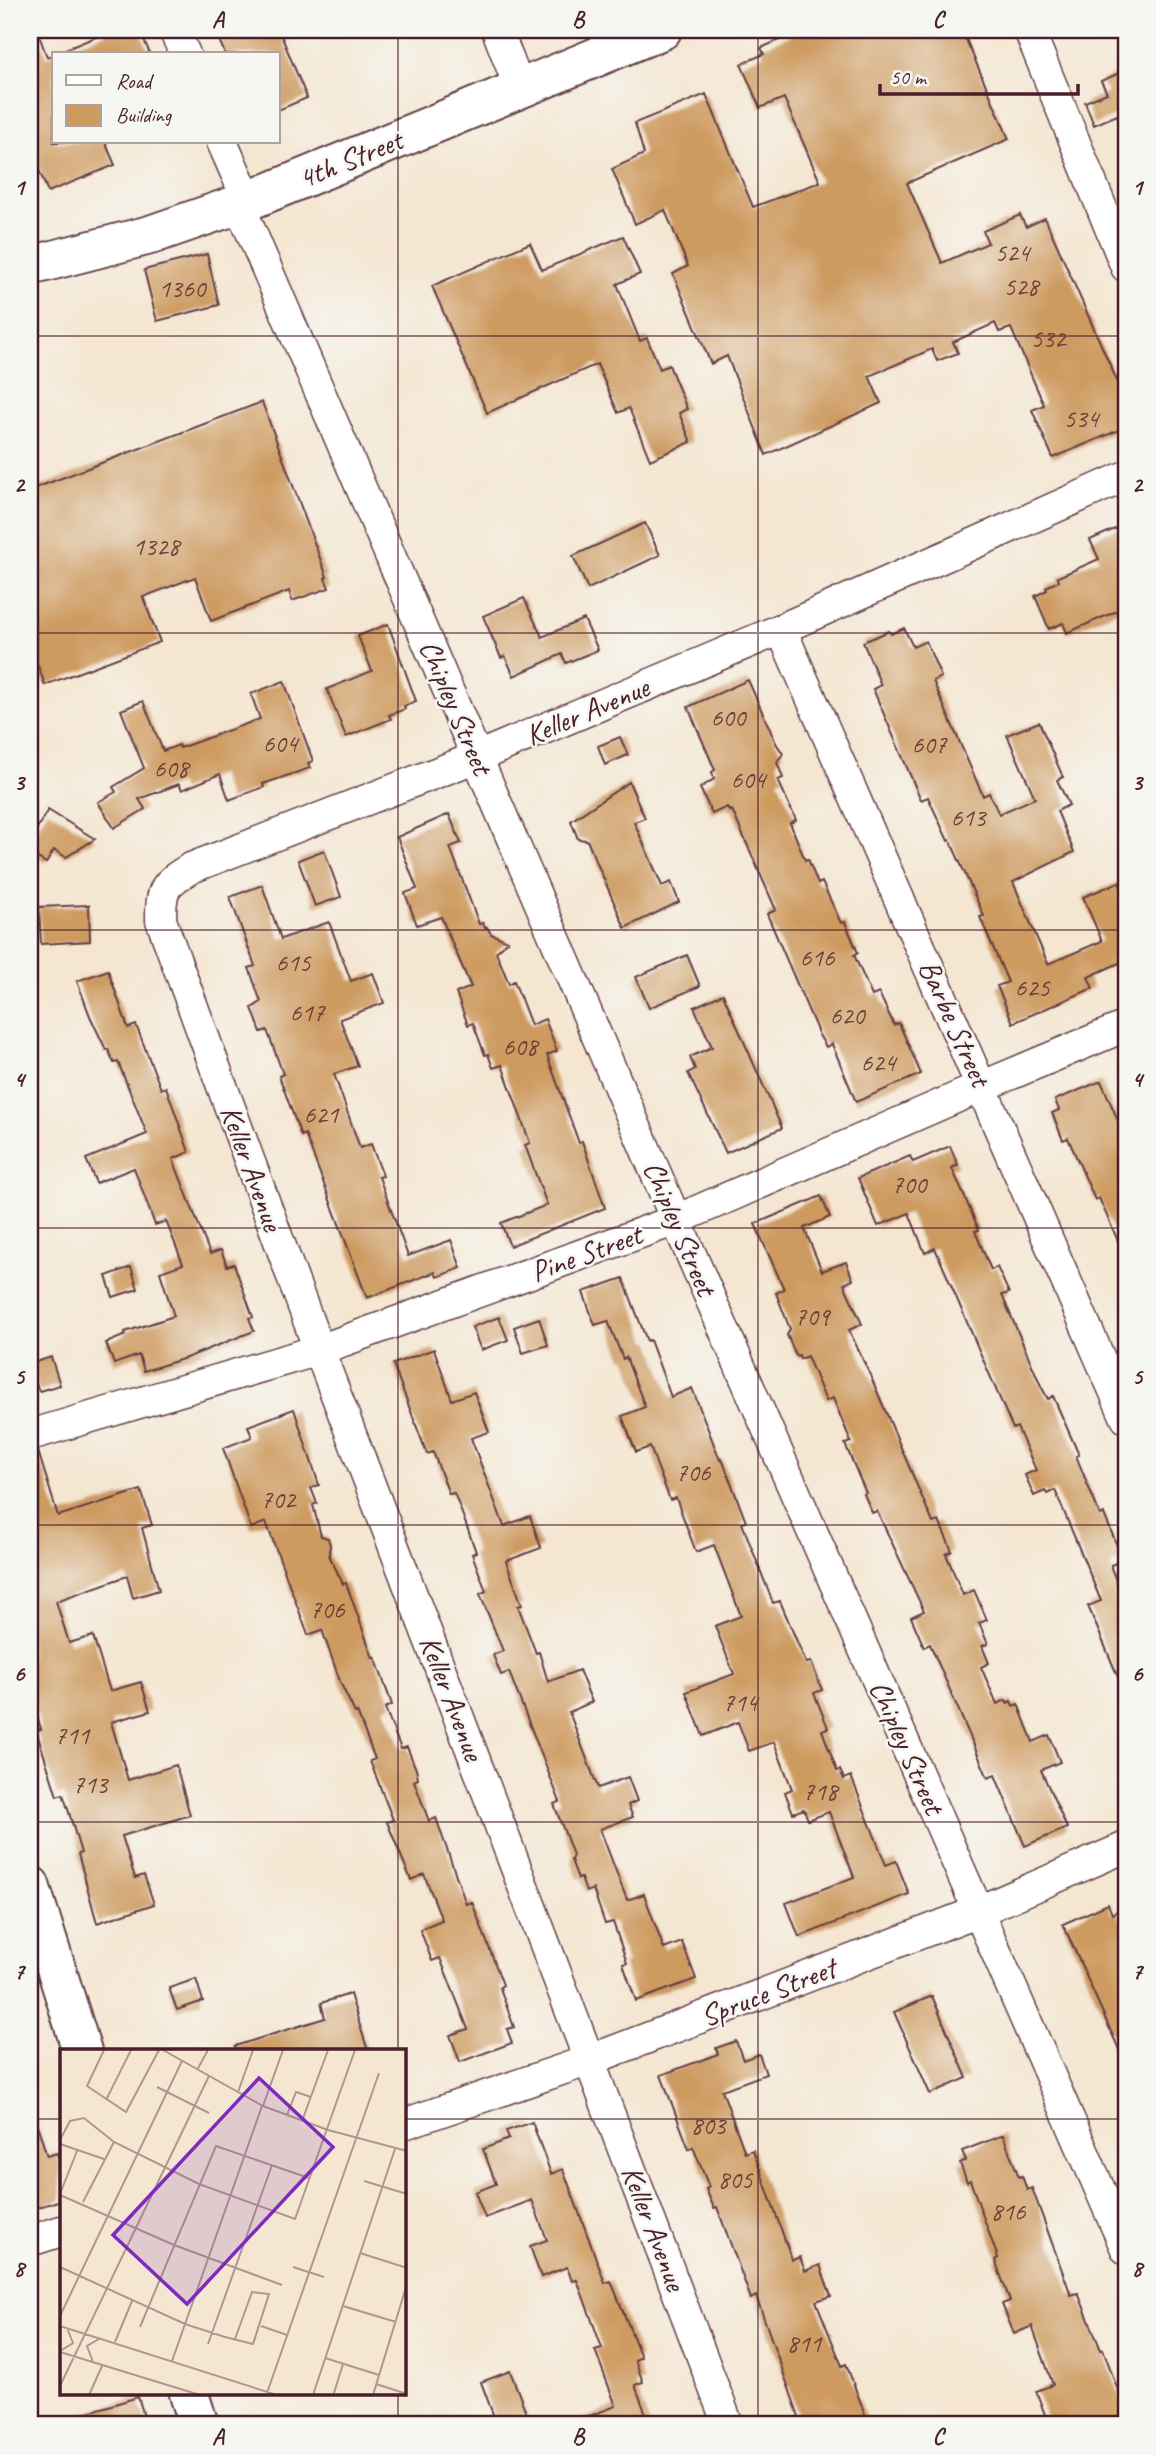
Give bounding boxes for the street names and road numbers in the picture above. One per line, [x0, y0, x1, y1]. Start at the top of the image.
street label: 4th Street [292, 120, 411, 197]
street label: Chipley Street [411, 634, 502, 783]
street label: Keller Avenue [519, 667, 657, 754]
street label: Barbe Street [910, 954, 1001, 1095]
street label: Keller Avenue [212, 1100, 293, 1238]
street label: Chipley Street [635, 1155, 726, 1304]
street label: Pine Street [525, 1214, 649, 1291]
street label: Keller Avenue [411, 1630, 494, 1768]
street label: Chipley Street [861, 1674, 954, 1822]
street label: Spruce Street [695, 1947, 845, 2035]
street label: Keller Avenue [613, 2160, 696, 2298]

